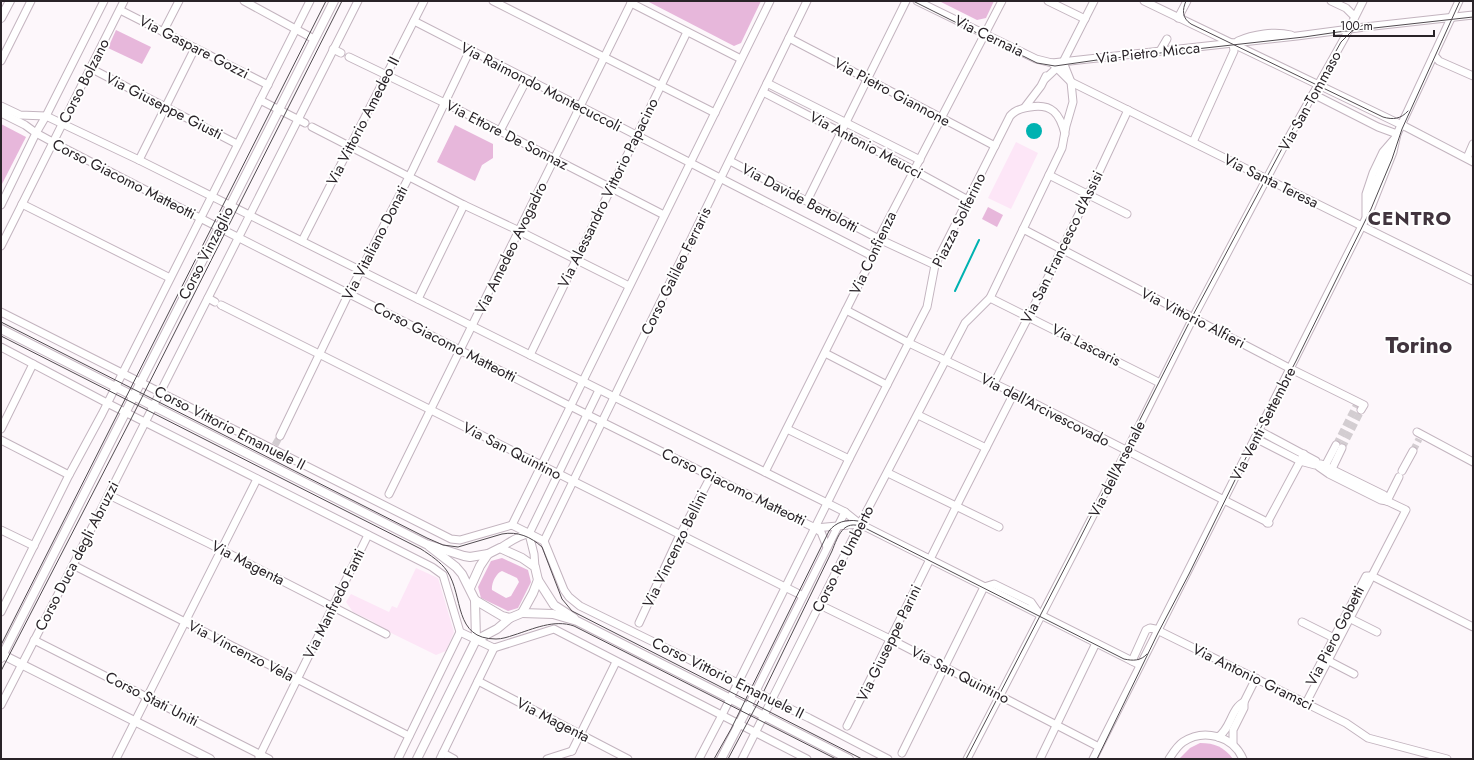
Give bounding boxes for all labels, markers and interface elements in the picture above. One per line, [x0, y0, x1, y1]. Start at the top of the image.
street label: Via Gaspare Gozzi [135, 10, 253, 84]
street label: Via Cernaia [951, 10, 1027, 62]
scale bar [1334, 12, 1434, 38]
text: 100 m [1340, 17, 1373, 35]
street label: Corso Bolzano [53, 35, 115, 127]
street label: Via Raimondo Montecuccoli [456, 37, 626, 137]
street label: Via Pietro Micca [1095, 37, 1201, 69]
street label: Via San Tommaso [1273, 47, 1347, 155]
street label: Via Pietro Giannone [830, 52, 954, 132]
street label: Via Vittorio Amedeo II [321, 53, 405, 189]
street label: Via Giuseppe Giusti [102, 67, 226, 145]
street label: Via Alessandro Vittorio Papacino [552, 94, 664, 292]
street label: Via Ettore De Sonnaz [442, 95, 572, 175]
street label: Via Antonio Meucci [805, 106, 927, 184]
street label: Corso Giacomo Matteotti [48, 133, 200, 225]
street label: Via Santa Teresa [1220, 148, 1322, 214]
street label: Via Davide Bertolotti [737, 158, 863, 238]
street label: Via San Francesco d'Assisi [1015, 167, 1109, 327]
street label: Piazza Solferino [927, 169, 991, 271]
street label: Via Amedeo Avogadro [469, 178, 553, 318]
street label: Via Vitaliano Donati [337, 182, 413, 304]
street label: Corso Vinzaglio [173, 202, 239, 304]
street label: Corso Galileo Ferraris [635, 203, 717, 339]
district label: CENTRO [1368, 205, 1452, 232]
street label: Via Confienza [844, 208, 902, 298]
street label: Via Vittorio Alfieri [1137, 282, 1249, 354]
street label: Corso Giacomo Matteotti [369, 296, 521, 388]
street label: Via Lascaris [1048, 318, 1124, 372]
district label: Torino [1386, 328, 1452, 362]
street label: Via Venti Settembre [1225, 363, 1301, 485]
street label: Via dell'Arcivescovado [977, 368, 1113, 452]
street label: Corso Vittorio Emanuele II [151, 380, 309, 476]
street label: Via San Quintino [459, 417, 565, 485]
street label: Via dell'Arsenale [1083, 417, 1151, 521]
street label: Corso Giacomo Matteotti [658, 442, 810, 532]
street label: Corso Duca degli Abruzzi [30, 477, 124, 635]
street label: Via Vincenzo Bellini [637, 487, 713, 611]
street label: Corso Re Umberto [807, 502, 879, 616]
street label: Via Magenta [207, 535, 289, 591]
street label: Via Manfredo Fanti [298, 545, 370, 663]
street label: Via Giuseppe Parini [851, 581, 927, 705]
street label: Via Piero Gobetti [1300, 582, 1370, 690]
street label: Via Vincenzo Vela [184, 615, 298, 687]
street label: Corso Vittorio Emanuele II [648, 632, 808, 724]
street label: Via Antonio Gramsci [1189, 638, 1317, 716]
street label: Via San Quintino [907, 641, 1013, 709]
street label: Corso Stati Uniti [102, 666, 202, 732]
street label: Via Magenta [512, 692, 594, 748]

